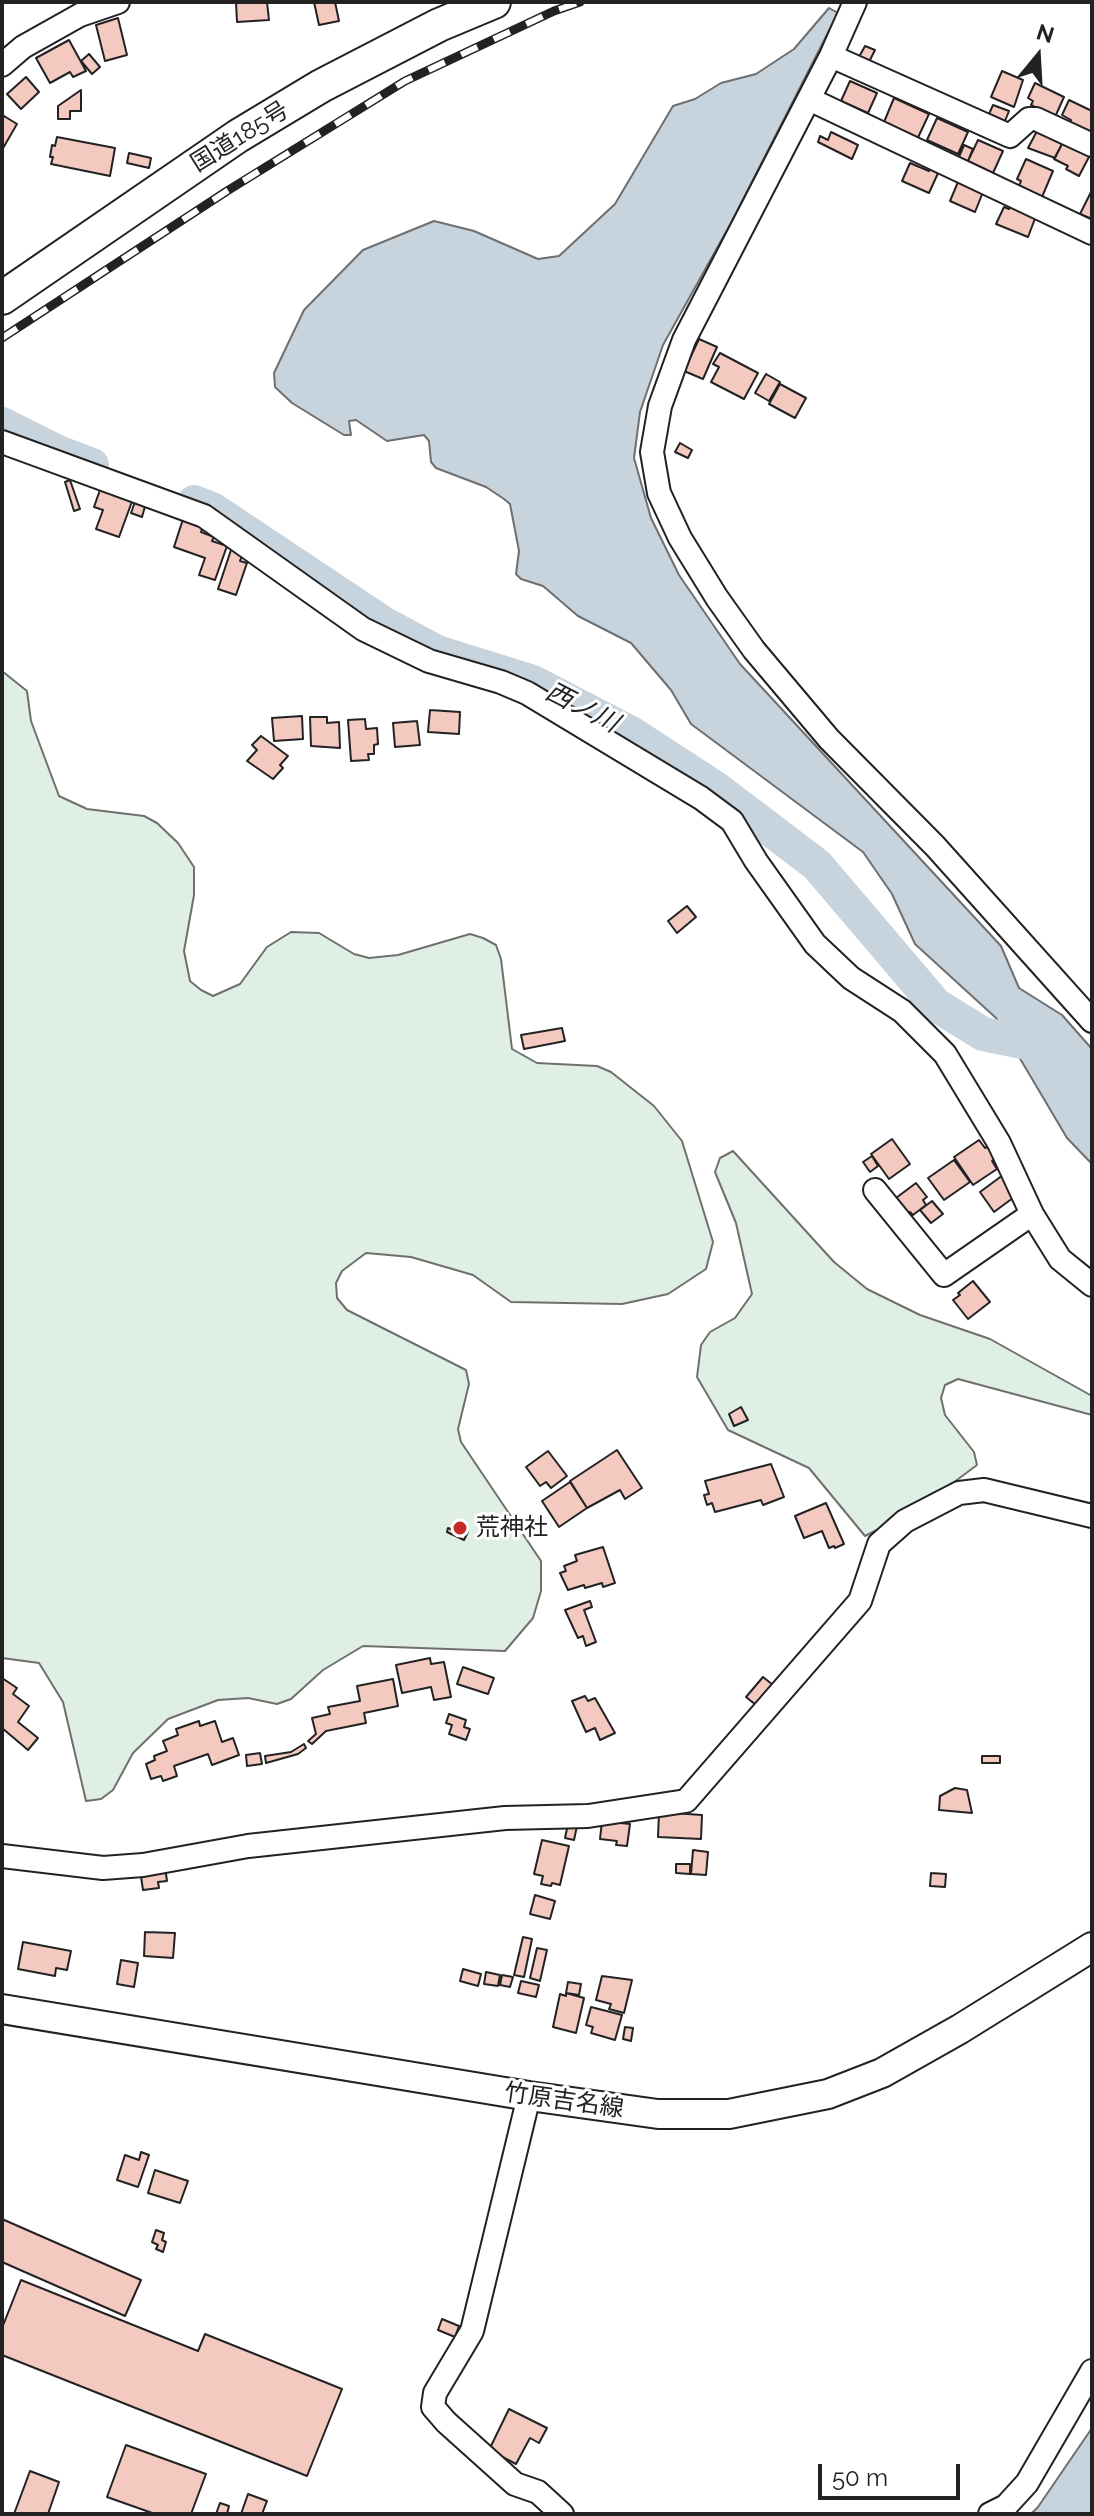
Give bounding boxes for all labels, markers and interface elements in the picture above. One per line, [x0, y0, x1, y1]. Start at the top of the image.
north arrow [998, 16, 1078, 96]
text: N [1033, 18, 1057, 48]
street label: 国道185号 [186, 96, 294, 178]
water label: 西ノ川 [540, 676, 624, 740]
place label: 荒神社 [476, 1514, 548, 1542]
marker: 荒神社 [451, 1519, 469, 1537]
street label: 竹原吉名線 [503, 2078, 625, 2124]
scale bar [822, 2448, 964, 2498]
text: 50 m [832, 2463, 888, 2492]

